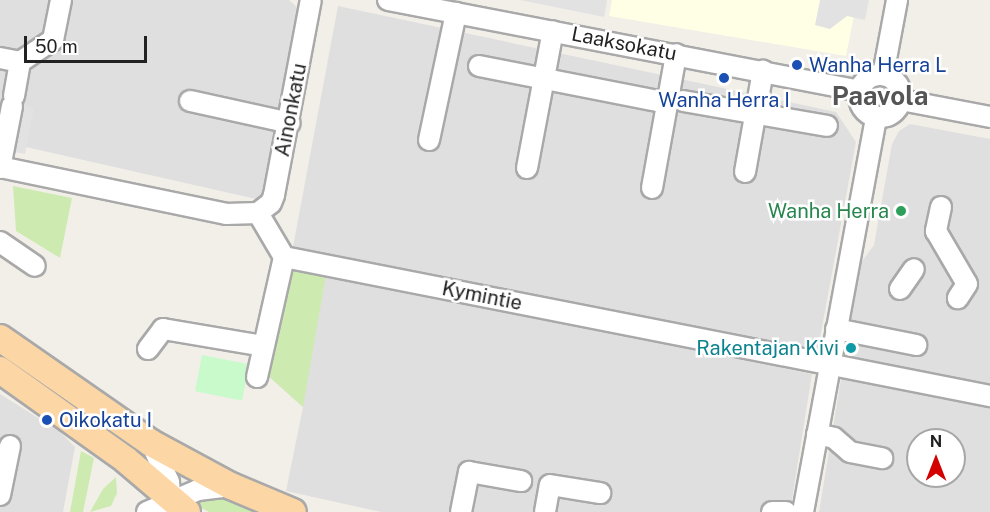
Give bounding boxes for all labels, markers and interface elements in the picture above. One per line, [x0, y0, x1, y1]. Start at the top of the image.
street label: Laaksokatu [569, 22, 679, 66]
scale bar [27, 24, 150, 62]
text: 50 m [35, 36, 78, 57]
place label: Wanha Herra L [809, 53, 946, 77]
marker: Wanha Herra L [790, 58, 804, 72]
street label: Ainonkatu [270, 61, 312, 159]
marker: Wanha Herra I [717, 71, 731, 85]
district label: Paavola [832, 80, 928, 112]
place label: Wanha Herra I [658, 88, 790, 112]
place label: Wanha Herra [768, 199, 889, 223]
marker: Wanha Herra [894, 204, 908, 218]
street label: Kymintie [440, 276, 524, 316]
place label: Rakentajan Kivi [696, 336, 839, 360]
marker: Rakentajan Kivi [844, 341, 858, 355]
place label: Oikokatu I [59, 408, 152, 432]
marker: Oikokatu I [40, 413, 54, 427]
north arrow [906, 428, 966, 488]
text: N [930, 432, 942, 451]

